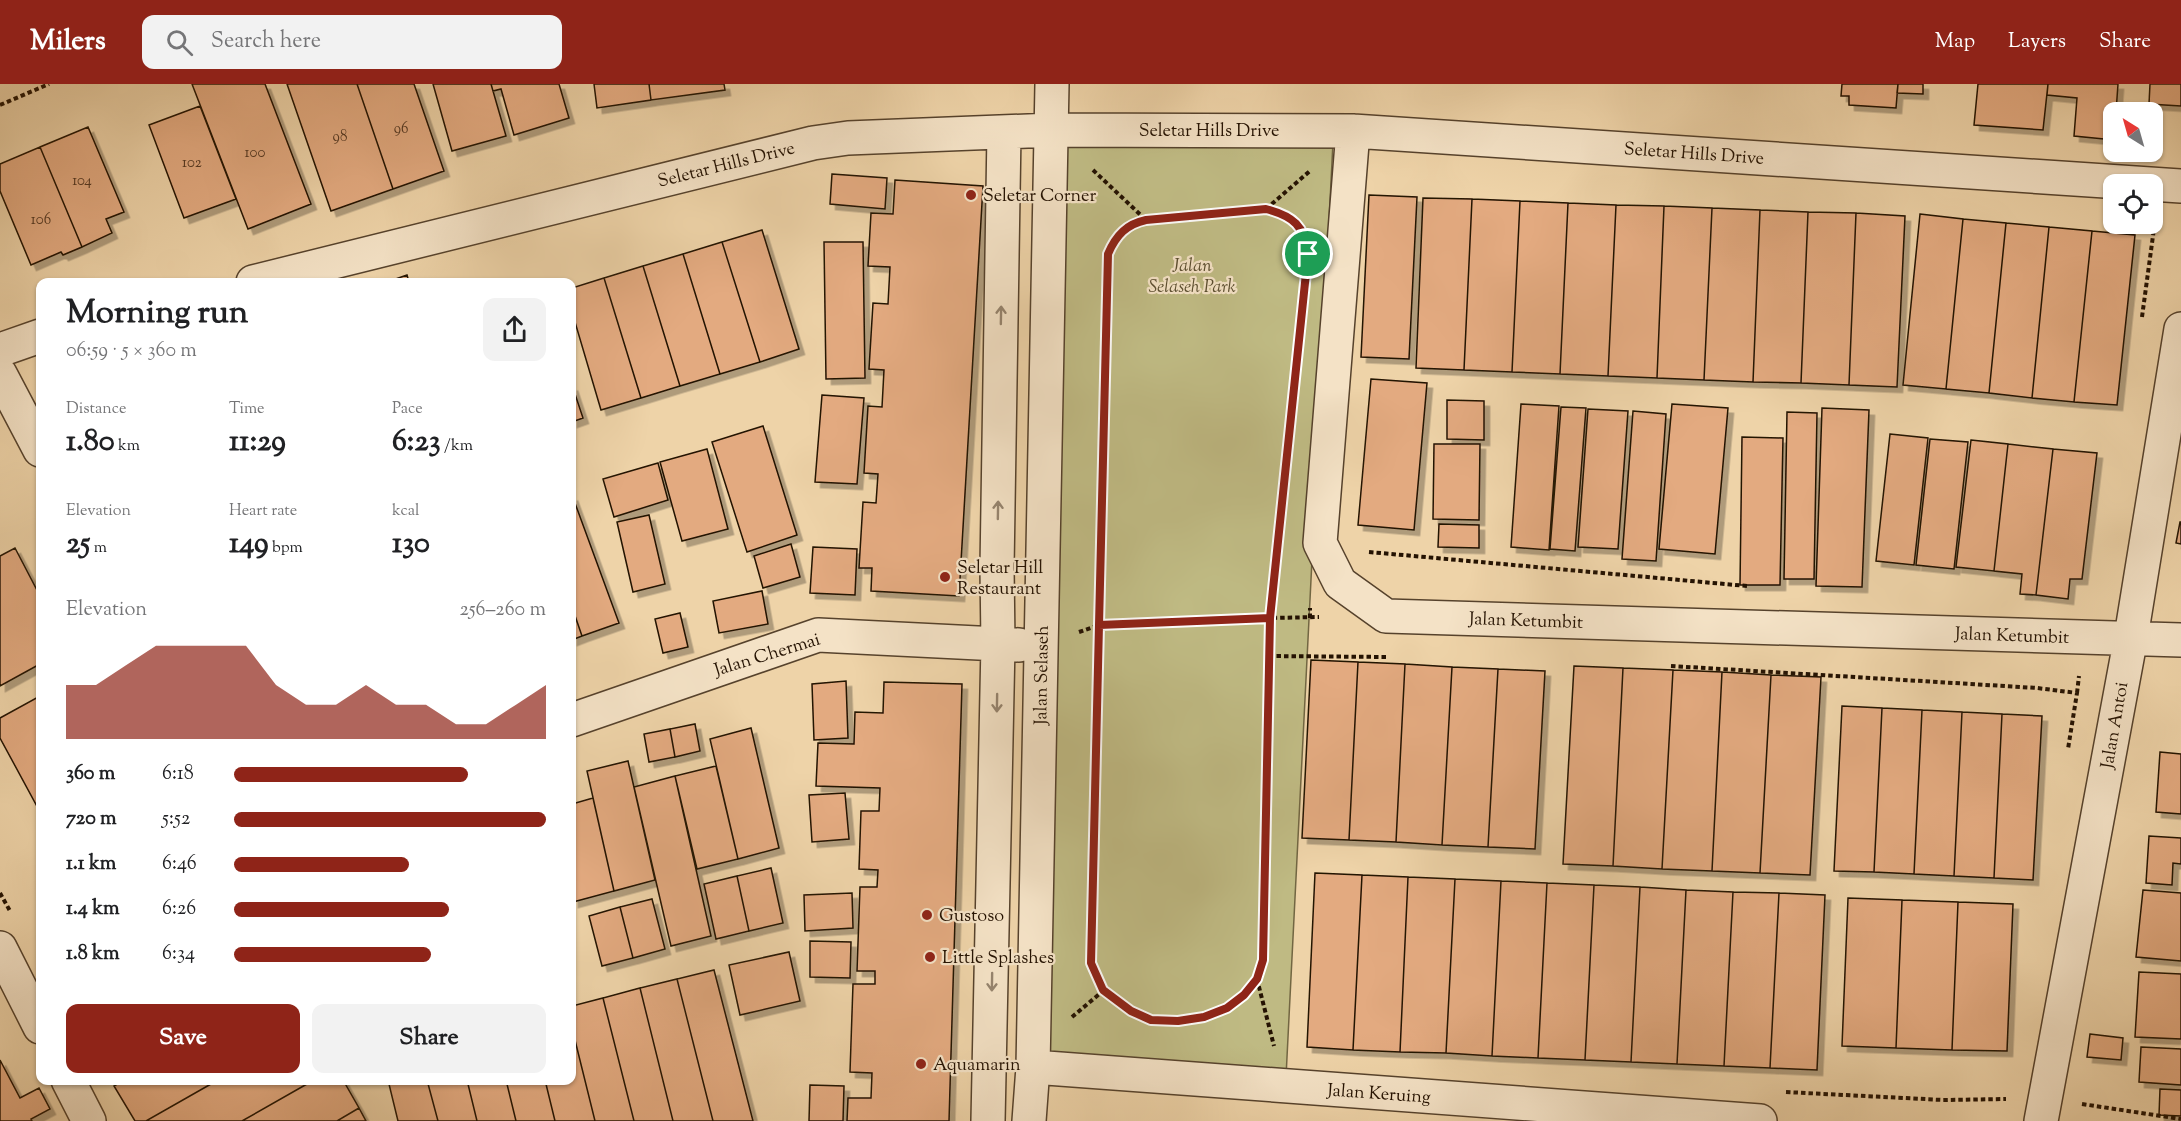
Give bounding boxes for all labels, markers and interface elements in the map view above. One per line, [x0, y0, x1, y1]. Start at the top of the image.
search box [142, 15, 562, 69]
text: Milers [30, 22, 106, 62]
icon: search [163, 26, 196, 59]
text: Search here [211, 26, 321, 58]
text: Map [1935, 27, 1975, 57]
text: Layers [2008, 27, 2066, 57]
text: Share [2099, 27, 2151, 57]
north arrow [2103, 102, 2163, 162]
map controls [2103, 102, 2163, 234]
house number: 96 [394, 119, 408, 140]
street label: Seletar Hills Drive [1139, 119, 1279, 145]
house number: 98 [333, 127, 347, 148]
street label: Seletar Hills Drive [655, 136, 798, 196]
street label: Seletar Hills Drive [1623, 137, 1765, 173]
house number: 100 [245, 143, 265, 164]
house number: 102 [182, 153, 202, 174]
house number: 104 [72, 171, 92, 192]
button: locate [2103, 174, 2163, 234]
place label: Seletar Corner [983, 184, 1096, 210]
marker: Seletar Corner [964, 188, 978, 202]
house number: 106 [31, 210, 51, 231]
pin [1282, 228, 1333, 279]
icon: arrive [1291, 237, 1324, 270]
park label: Jalan Selaseh Park [1148, 254, 1236, 301]
text: Morning run [66, 290, 248, 338]
button: share [483, 298, 546, 361]
one-way arrow [995, 305, 1007, 325]
text: 06:59 · 5 × 360 m [66, 337, 197, 366]
text: Distance [66, 398, 126, 421]
text: Time [229, 398, 265, 421]
text: Pace [392, 398, 423, 421]
text: 1.80 [66, 421, 115, 464]
text: 11:29 [229, 421, 286, 464]
text: 6:23 [392, 421, 441, 464]
text: km [115, 435, 140, 458]
text: /km [441, 435, 473, 458]
text: Elevation [66, 500, 131, 523]
text: Heart rate [229, 500, 297, 523]
text: kcal [392, 500, 420, 523]
one-way arrow [992, 500, 1004, 520]
text: 25 [66, 523, 90, 566]
text: 149 [229, 523, 269, 566]
text: 130 [392, 523, 430, 566]
text: m [90, 537, 107, 560]
text: bpm [269, 537, 303, 560]
place label: Seletar Hill Restaurant [957, 556, 1043, 603]
marker: Seletar Hill Restaurant [938, 570, 952, 584]
text: Elevation [66, 596, 147, 625]
text: 256–260 m [459, 596, 546, 625]
street label: Jalan Ketumbit [1467, 607, 1583, 637]
street label: Jalan Ketumbit [1953, 622, 2069, 652]
street label: Jalan Selaseh [1029, 625, 1057, 726]
street label: Jalan Chermai [710, 627, 824, 685]
street label: Jalan Antoi [2095, 680, 2136, 772]
one-way arrow [991, 692, 1003, 712]
text: 360 m [66, 760, 115, 789]
text: 6:18 [162, 760, 194, 789]
text: 720 m [66, 805, 117, 834]
text: 5:52 [162, 805, 190, 834]
text: 1.1 km [66, 850, 116, 879]
text: 6:46 [162, 850, 197, 879]
text: 1.4 km [66, 895, 120, 924]
text: 6:26 [162, 895, 196, 924]
place label: Gustoso [939, 904, 1004, 930]
marker: Gustoso [920, 908, 934, 922]
text: 1.8 km [66, 940, 120, 969]
text: 6:34 [162, 940, 195, 969]
place label: Little Splashes [942, 946, 1054, 972]
marker: Little Splashes [923, 950, 937, 964]
one-way arrow [986, 971, 997, 991]
button: Save [66, 1004, 300, 1073]
button: Share [312, 1004, 546, 1073]
place label: Aquamarin [933, 1053, 1021, 1079]
marker: Aquamarin [914, 1057, 928, 1071]
street label: Jalan Keruing [1325, 1078, 1432, 1112]

